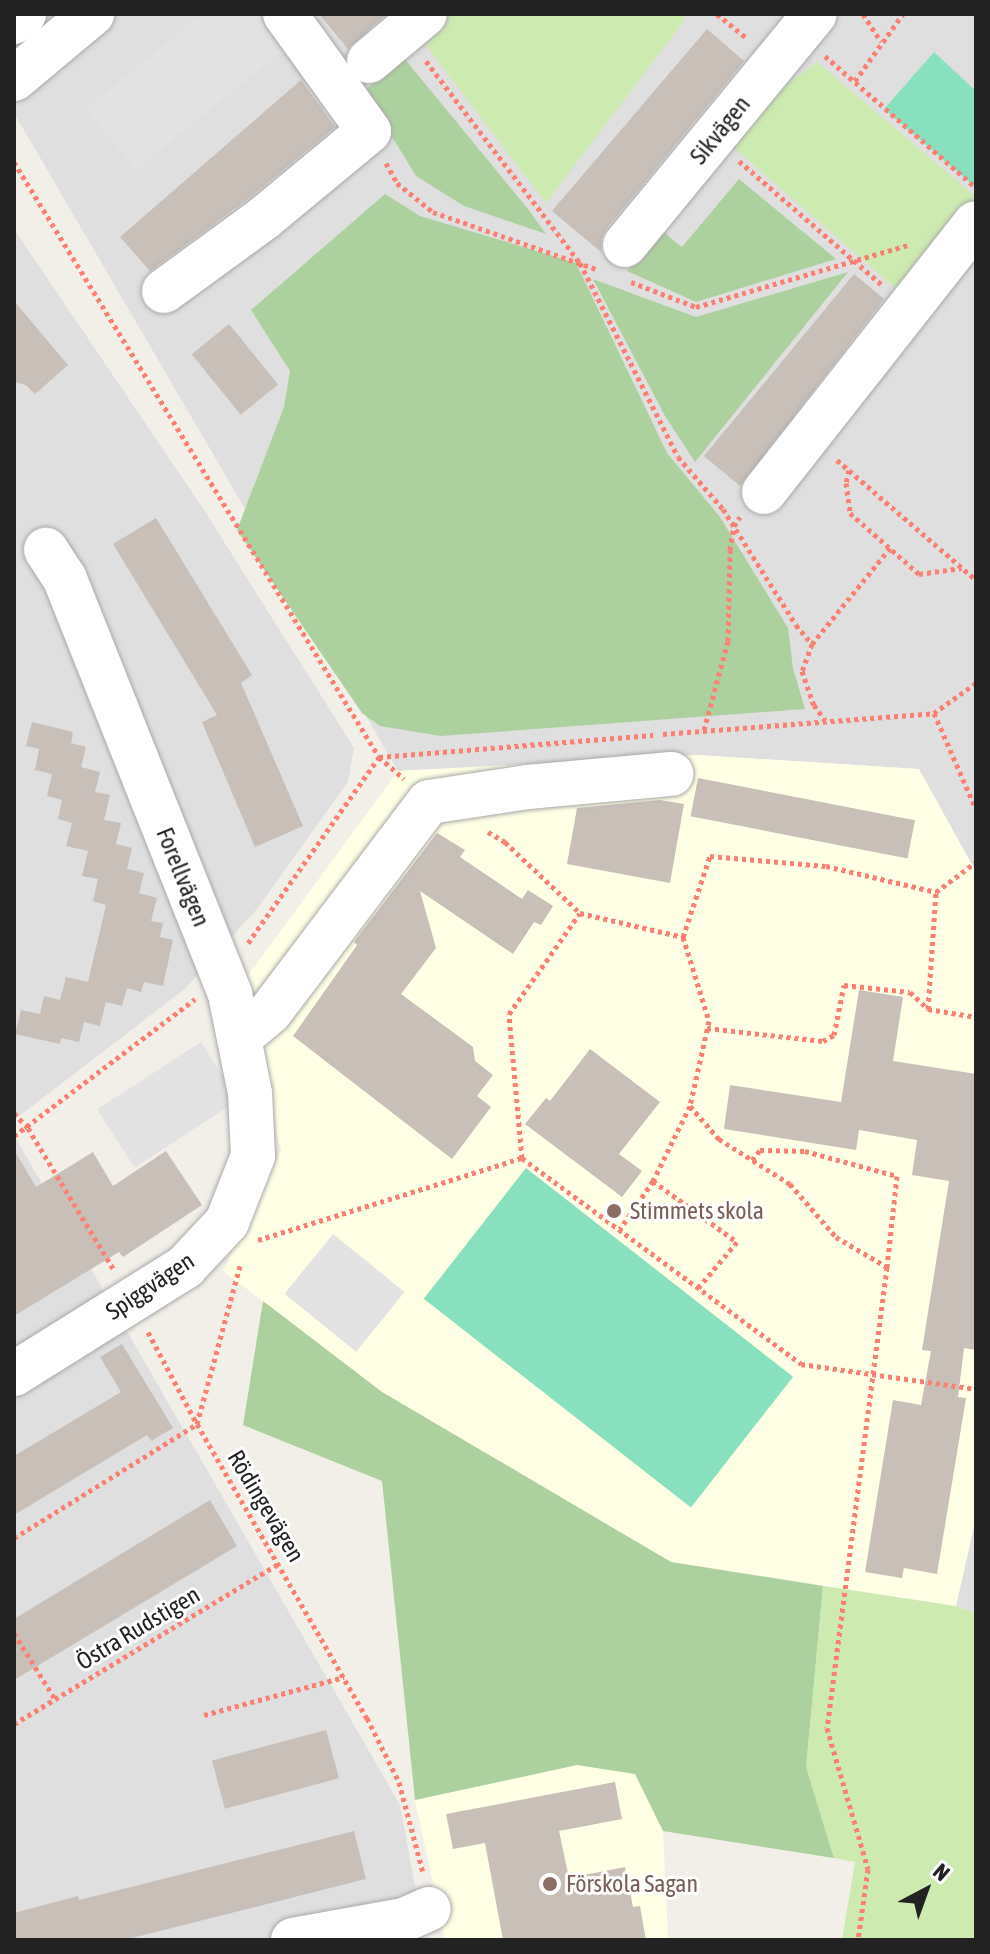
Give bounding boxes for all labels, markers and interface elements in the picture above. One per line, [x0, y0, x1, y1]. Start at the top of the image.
street label: Sikvägen [684, 90, 756, 170]
street label: Forellvägen [150, 823, 216, 931]
place label: Stimmets skola [630, 1197, 764, 1225]
marker: Stimmets skola [605, 1202, 623, 1220]
street label: Spiggvägen [100, 1246, 200, 1326]
street label: Rödingevägen [221, 1445, 311, 1567]
street label: Östra Rudstigen [71, 1580, 205, 1676]
north arrow [886, 1850, 966, 1930]
text: N [928, 1858, 955, 1886]
place label: Förskola Sagan [566, 1870, 698, 1898]
marker: Förskola Sagan [541, 1875, 559, 1893]

